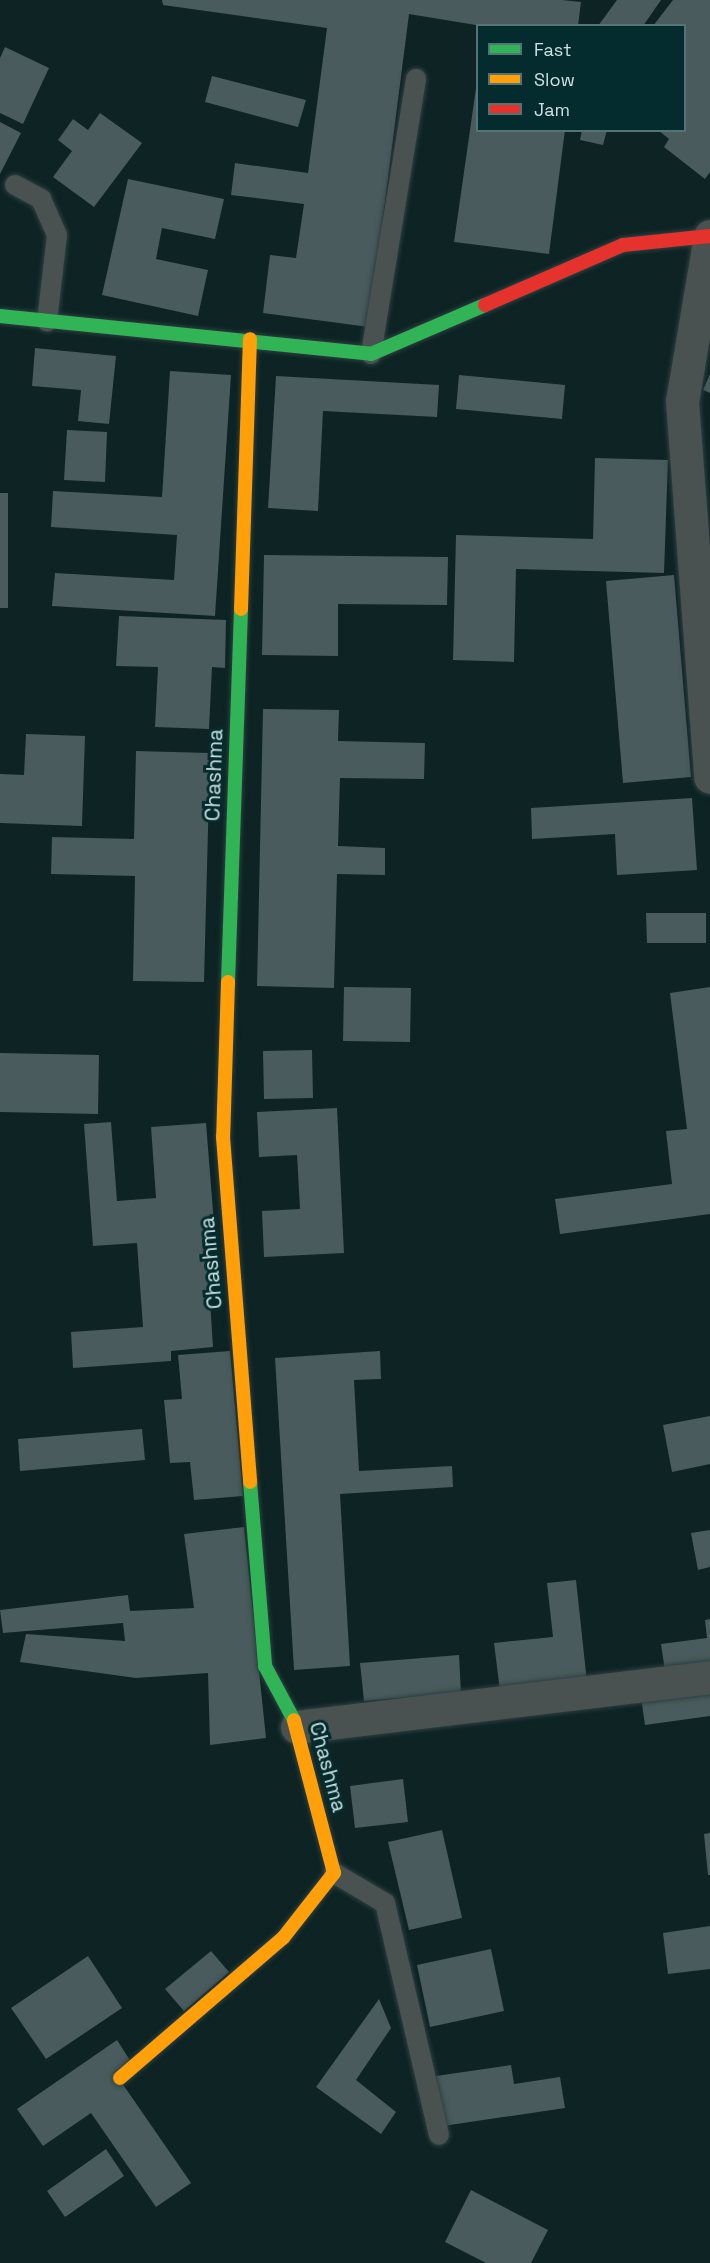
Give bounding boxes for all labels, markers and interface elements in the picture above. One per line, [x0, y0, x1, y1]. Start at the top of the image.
legend [476, 24, 686, 132]
text: Fast [534, 38, 571, 61]
text: Slow [534, 68, 575, 91]
text: Jam [534, 98, 570, 121]
street label: Chashma [200, 728, 228, 822]
street label: Chashma [194, 1216, 228, 1310]
street label: Chashma [304, 1719, 352, 1815]

